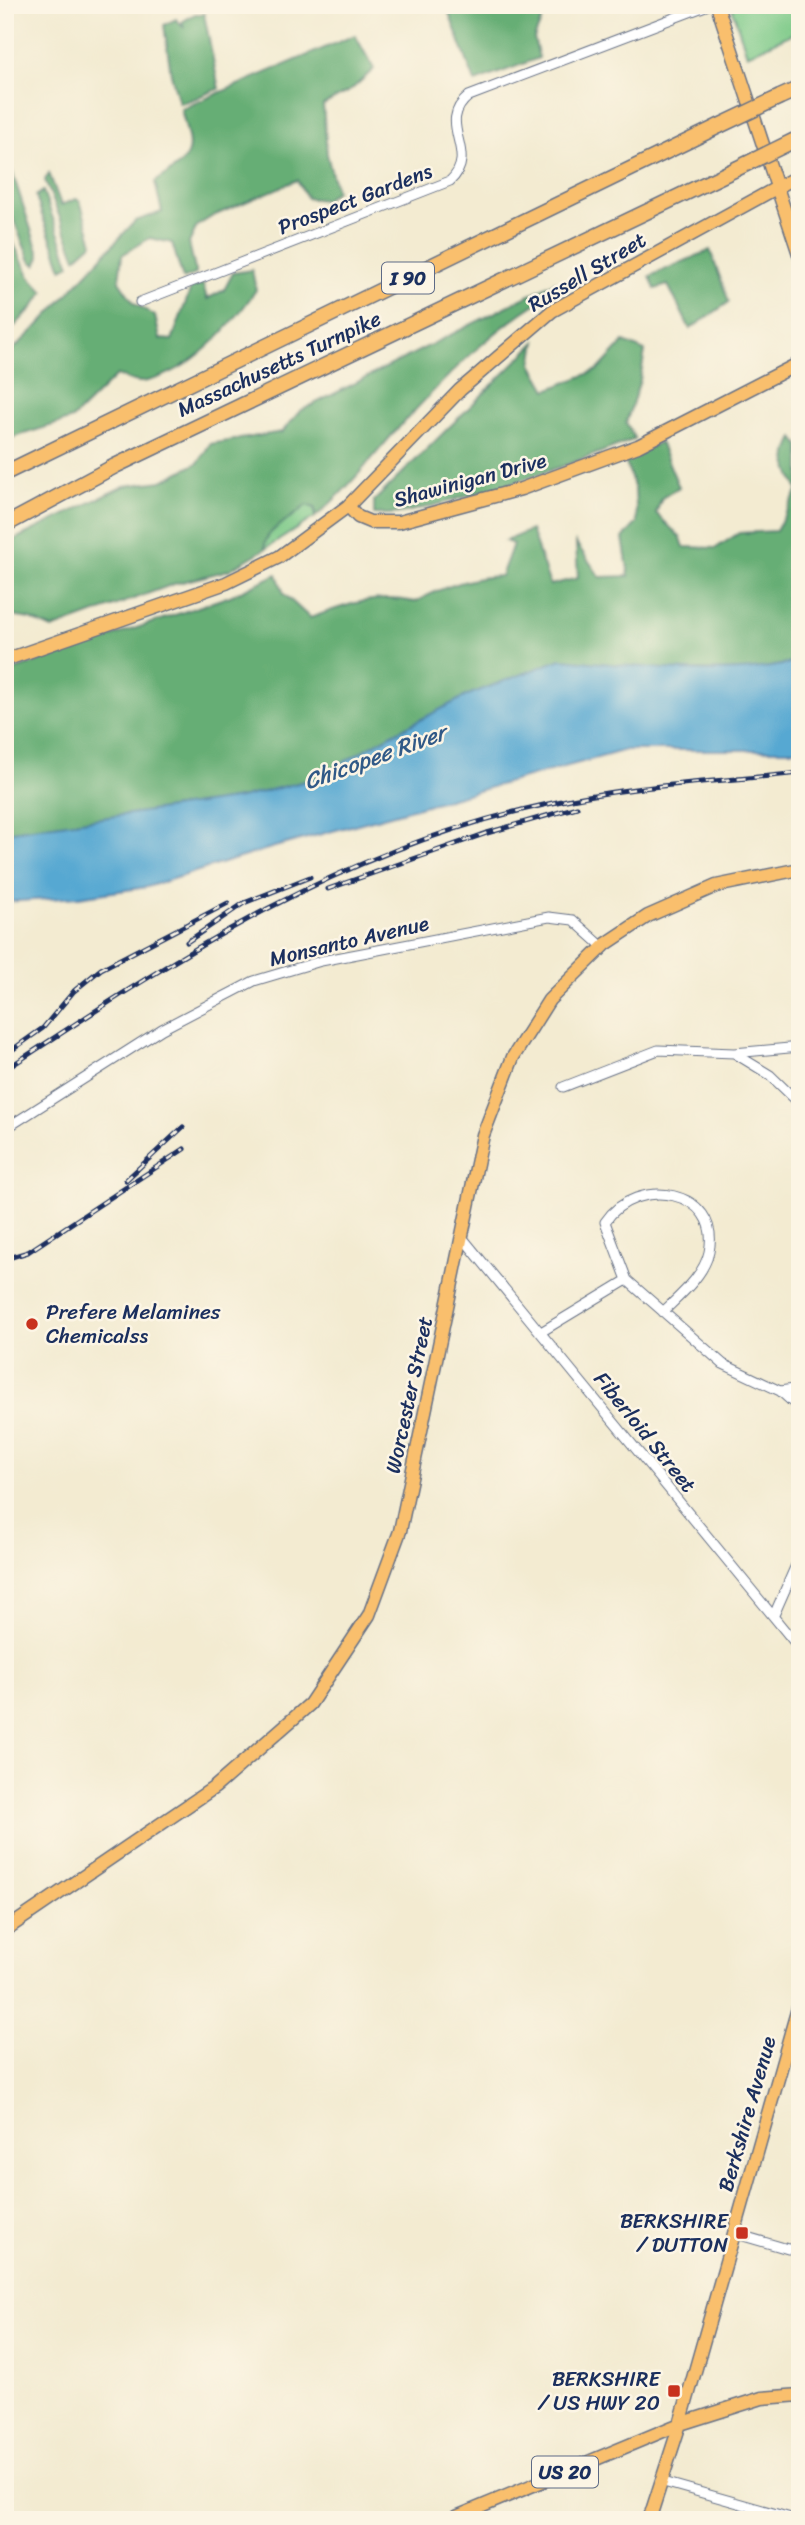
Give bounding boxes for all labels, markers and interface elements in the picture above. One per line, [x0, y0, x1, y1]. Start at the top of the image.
street label: Prospect Gardens [272, 152, 438, 246]
street label: Russell Street [520, 221, 654, 323]
road number: I 90 [382, 262, 434, 294]
street label: Massachusetts Turnpike [170, 300, 388, 428]
street label: Shawinigan Drive [389, 441, 551, 519]
water label: Chicopee River [298, 711, 456, 802]
street label: Monsanto Avenue [265, 904, 433, 978]
place label: Prefere Melamines Chemicalss [46, 1293, 221, 1355]
street label: Worcester Street [374, 1313, 444, 1477]
marker: Prefere Melamines Chemicalss [24, 1316, 40, 1332]
street label: Fiberloid Street [584, 1363, 706, 1501]
street label: Berkshire Avenue [707, 2032, 787, 2196]
place label: BERKSHIRE / DUTTON [620, 2202, 729, 2264]
marker: BERKSHIRE / DUTTON [734, 2225, 750, 2241]
place label: BERKSHIRE / US HWY 20 [537, 2360, 661, 2422]
marker: BERKSHIRE / US HWY 20 [666, 2383, 682, 2399]
road number: US 20 [532, 2456, 598, 2488]

